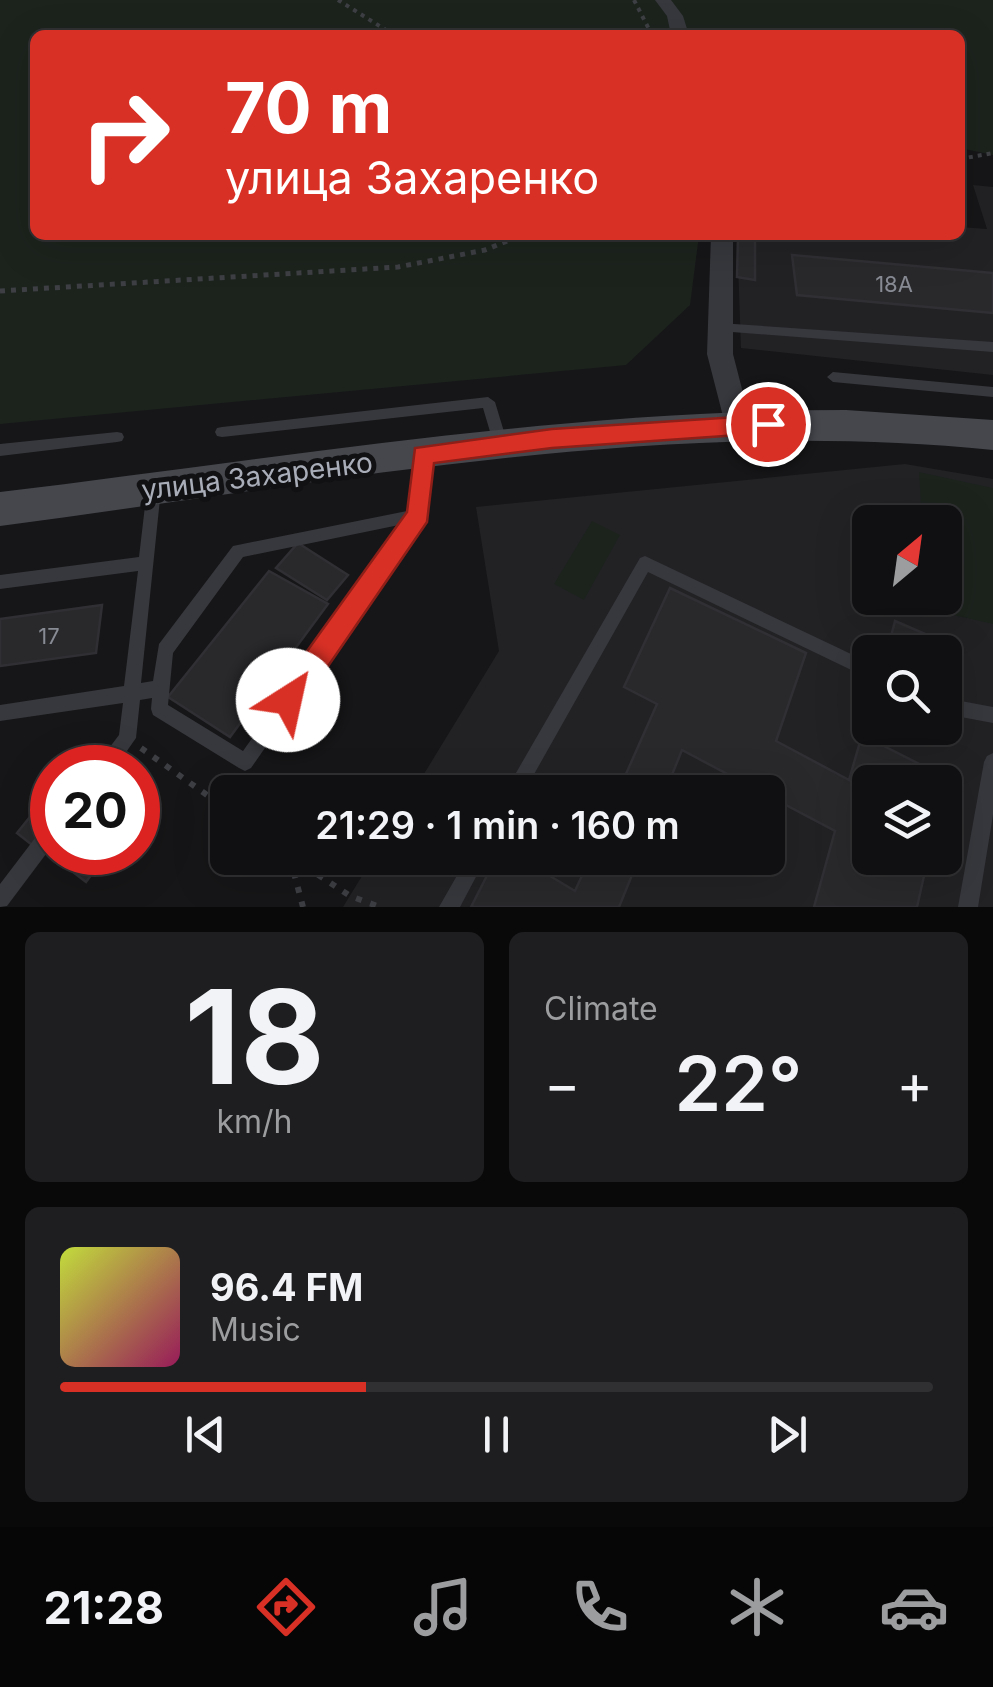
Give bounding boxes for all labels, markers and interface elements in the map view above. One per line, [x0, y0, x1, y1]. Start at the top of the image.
text: 70 m [225, 65, 392, 150]
icon: right [60, 70, 190, 200]
text: улица Захаренко [225, 150, 599, 205]
house number: 18А [875, 271, 913, 297]
pin [726, 382, 811, 467]
icon: arrive [741, 397, 796, 452]
street label: улица Захаренко [139, 445, 375, 507]
north arrow [852, 505, 962, 615]
map controls [852, 505, 962, 875]
house number: 17 [38, 623, 60, 649]
button: search [852, 635, 962, 745]
position arrow [236, 648, 340, 752]
speed limit sign: 20 [30, 745, 160, 875]
button: layers [852, 765, 962, 875]
text: 21:29 · 1 min · 160 m [315, 802, 680, 848]
text: 18 [184, 958, 325, 1115]
text: Climate [544, 989, 658, 1028]
text: 22° [675, 1038, 802, 1129]
text: − [544, 1051, 580, 1117]
text: + [897, 1051, 933, 1117]
text: km/h [216, 1102, 293, 1141]
text: 96.4 FM [210, 1264, 363, 1310]
text: Music [210, 1310, 301, 1349]
icon: previous [178, 1407, 233, 1462]
icon: pause [469, 1407, 524, 1462]
icon: next [760, 1407, 815, 1462]
icon: directions [251, 1572, 321, 1642]
icon: music [408, 1572, 478, 1642]
icon: phone [565, 1572, 635, 1642]
icon: climate [722, 1572, 792, 1642]
icon: car [879, 1572, 949, 1642]
text: 21:28 [44, 1580, 164, 1635]

